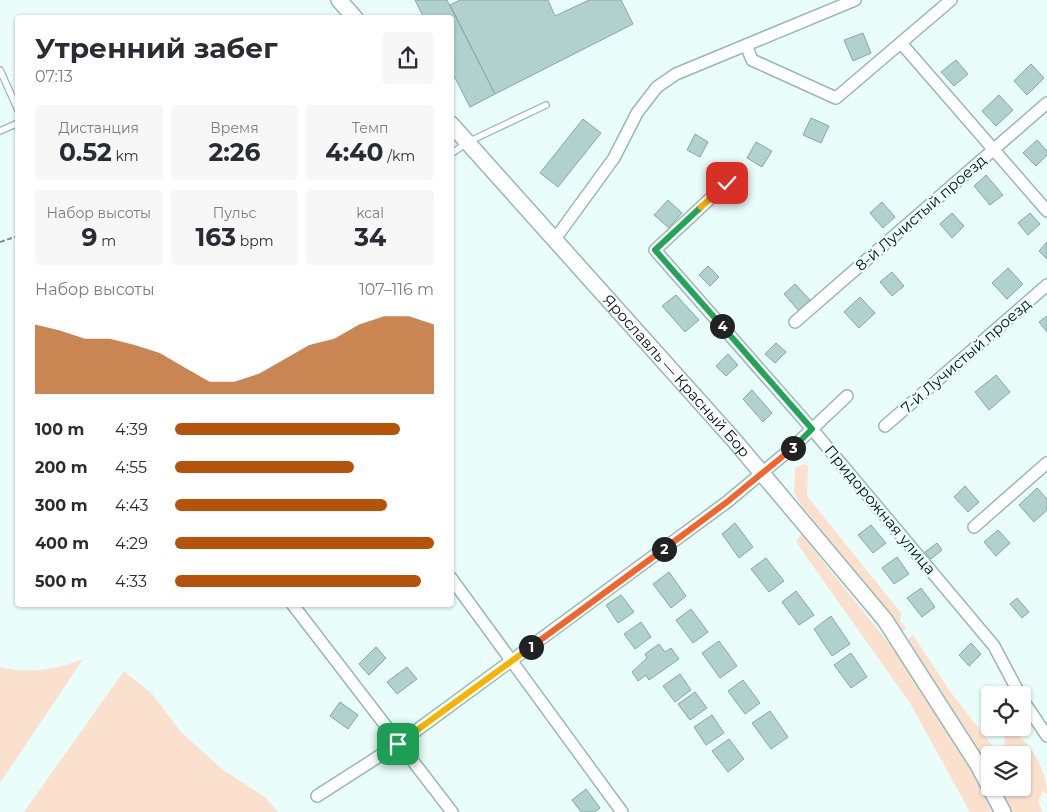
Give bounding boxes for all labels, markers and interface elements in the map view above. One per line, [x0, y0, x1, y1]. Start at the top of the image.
text: Утренний забег [35, 31, 278, 65]
button: share [382, 32, 434, 84]
text: 07:13 [35, 67, 73, 86]
text: Дистанция [59, 119, 139, 137]
text: Время [210, 119, 259, 137]
text: Темп [352, 119, 388, 137]
text: 0.52 [59, 137, 112, 167]
text: 2:26 [209, 137, 260, 167]
text: 4:40 [325, 137, 383, 167]
text: km [112, 147, 139, 165]
text: /km [383, 147, 415, 165]
street label: 8-й Лучистый проезд [851, 150, 990, 275]
pin [706, 162, 748, 204]
icon: check [713, 169, 741, 197]
text: Набор высоты [47, 204, 151, 222]
text: Пульс [213, 204, 256, 222]
text: kcal [356, 204, 384, 222]
text: 9 [82, 222, 98, 252]
text: 163 [195, 222, 236, 252]
text: 34 [354, 222, 386, 252]
text: m [98, 232, 116, 250]
text: bpm [236, 232, 274, 250]
text: Набор высоты [35, 280, 155, 299]
text: 107–116 m [359, 280, 434, 299]
street label: Ярославль — Красный Бор [599, 290, 754, 461]
street label: 7-й Лучистый проезд [897, 294, 1035, 417]
pin: 4 [710, 314, 734, 338]
text: 4 [718, 317, 727, 335]
text: 100 m [35, 420, 84, 439]
text: 4:39 [115, 420, 148, 439]
pin: 3 [780, 436, 806, 460]
text: 3 [789, 439, 798, 457]
street label: Придорожная улица [821, 441, 940, 578]
text: 200 m [35, 458, 87, 477]
text: 4:55 [115, 458, 147, 477]
text: 300 m [35, 496, 88, 515]
text: 4:43 [115, 496, 148, 515]
text: 400 m [35, 534, 89, 553]
text: 4:29 [115, 534, 148, 553]
pin: 2 [652, 536, 676, 562]
text: 2 [660, 540, 669, 558]
text: 500 m [35, 572, 88, 591]
text: 4:33 [115, 572, 147, 591]
pin: 1 [518, 634, 544, 660]
text: 1 [529, 638, 534, 656]
map controls [981, 686, 1031, 796]
button: locate [981, 686, 1031, 736]
pin [377, 723, 419, 765]
icon: arrive [384, 730, 412, 758]
button: layers [981, 746, 1031, 796]

